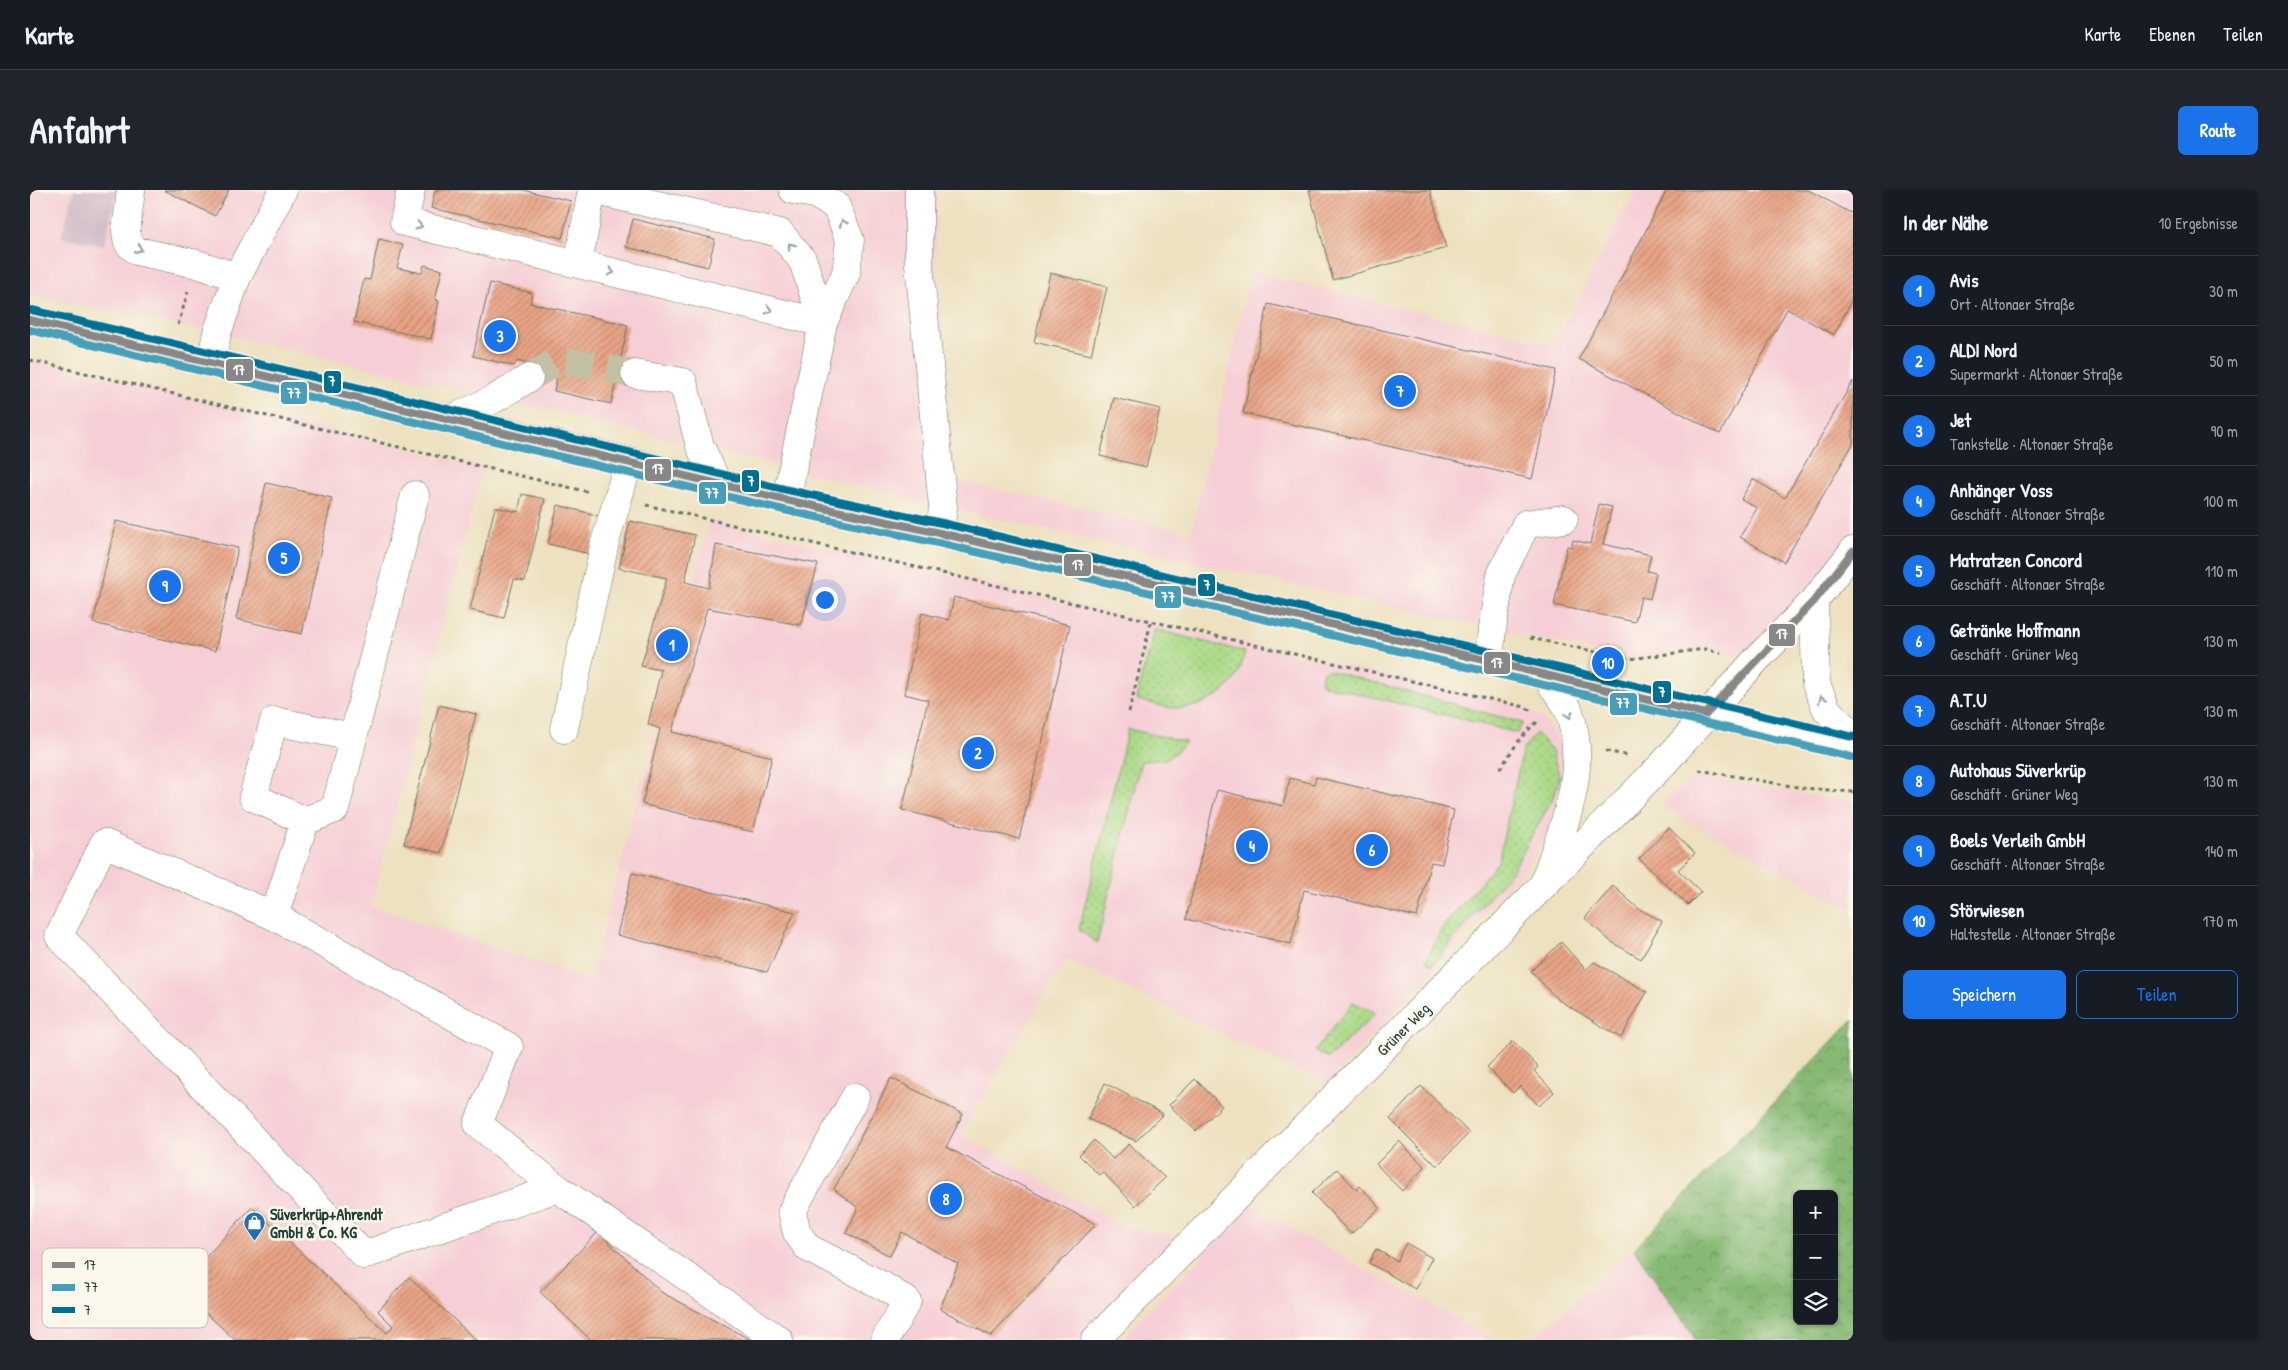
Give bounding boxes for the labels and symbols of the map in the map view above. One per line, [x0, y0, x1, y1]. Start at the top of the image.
one-way arrow [838, 219, 849, 228]
one-way arrow [414, 220, 423, 231]
one-way arrow [133, 243, 142, 253]
one-way arrow [789, 243, 797, 252]
one-way arrow [606, 266, 615, 277]
one-way arrow [764, 304, 773, 315]
pin: 3 [484, 317, 516, 355]
line badge: 17 [225, 358, 254, 382]
text: 17 [233, 360, 245, 379]
line badge: 7 [323, 370, 342, 394]
text: 7 [328, 371, 336, 390]
pin: 7 [1384, 372, 1416, 410]
line badge: 77 [280, 381, 308, 405]
text: 77 [286, 383, 301, 402]
line badge: 17 [644, 458, 672, 482]
text: 17 [652, 459, 664, 478]
line badge: 7 [741, 469, 760, 493]
text: 7 [747, 471, 755, 490]
line badge: 77 [698, 481, 727, 505]
text: 77 [704, 483, 719, 502]
pin: 5 [268, 539, 300, 577]
line badge: 17 [1063, 553, 1092, 577]
text: 17 [1072, 555, 1084, 574]
pin: 9 [149, 567, 181, 605]
line badge: 7 [1197, 573, 1216, 597]
text: 7 [1203, 575, 1211, 594]
line badge: 77 [1154, 585, 1182, 609]
your location [812, 587, 838, 613]
text: 77 [1160, 587, 1175, 606]
line badge: 17 [1768, 623, 1796, 647]
text: 17 [1776, 624, 1788, 643]
pin: 1 [656, 626, 688, 664]
pin: 10 [1592, 644, 1624, 682]
line badge: 17 [1483, 651, 1511, 675]
text: 17 [1491, 653, 1503, 672]
line badge: 7 [1652, 680, 1672, 704]
text: 7 [1658, 682, 1666, 701]
line badge: 77 [1609, 692, 1638, 716]
text: 77 [1615, 693, 1630, 712]
one-way arrow [1818, 695, 1829, 704]
one-way arrow [1564, 711, 1574, 719]
pin: 2 [962, 734, 994, 772]
pin: 4 [1236, 827, 1268, 865]
pin: 6 [1356, 831, 1388, 869]
street label: Grüner Weg [1372, 998, 1434, 1060]
pin: 8 [930, 1180, 962, 1218]
place label: Süverkrüp+Ahrendt GmbH & Co. KG [270, 1203, 383, 1243]
shop icon: Süverkrüp+Ahrendt GmbH & Co. KG [242, 1211, 266, 1242]
legend [42, 1248, 208, 1328]
text: 17 [84, 1255, 96, 1274]
text: 77 [84, 1277, 98, 1296]
text: 7 [84, 1300, 91, 1319]

